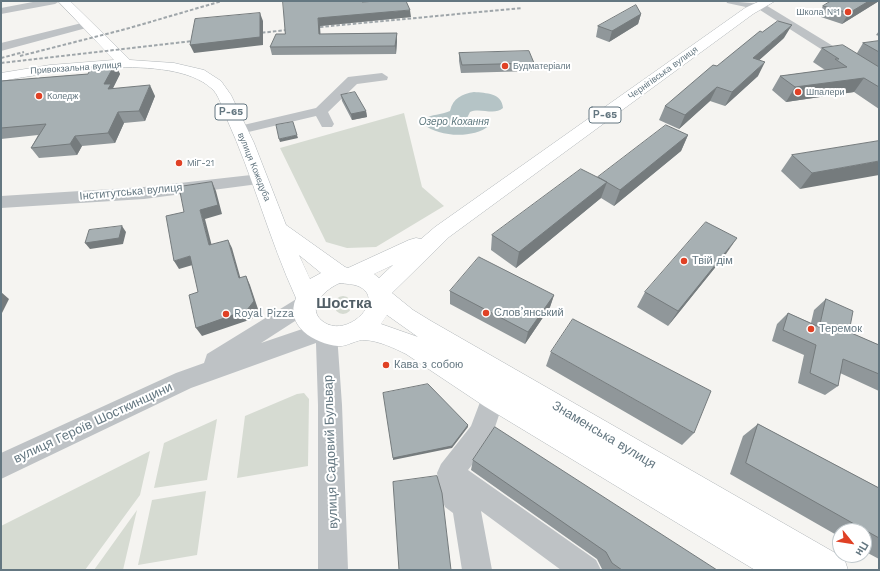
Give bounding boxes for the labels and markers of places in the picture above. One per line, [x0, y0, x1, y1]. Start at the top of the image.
place label: Школа №1 [796, 7, 840, 17]
marker: Школа №1 [843, 7, 853, 17]
marker: Будматеріали [500, 61, 510, 71]
place label: Будматеріали [513, 61, 570, 71]
marker: Шпалери [793, 87, 803, 97]
place label: Шпалери [806, 87, 844, 97]
marker: Коледж [34, 91, 44, 101]
place label: Коледж [47, 91, 78, 101]
marker: МіГ-21 [174, 158, 184, 168]
place label: МіГ-21 [187, 158, 214, 168]
place label: Твій дім [692, 254, 733, 268]
marker: Твій дім [679, 256, 689, 266]
place label: Слов’янський [494, 306, 564, 320]
place label: Royal Pizza [234, 307, 294, 321]
marker: Слов’янський [481, 308, 491, 318]
marker: Royal Pizza [221, 309, 231, 319]
place label: Теремок [819, 322, 862, 336]
marker: Теремок [806, 324, 816, 334]
place label: Кава з собою [394, 358, 463, 372]
marker: Кава з собою [381, 360, 391, 370]

